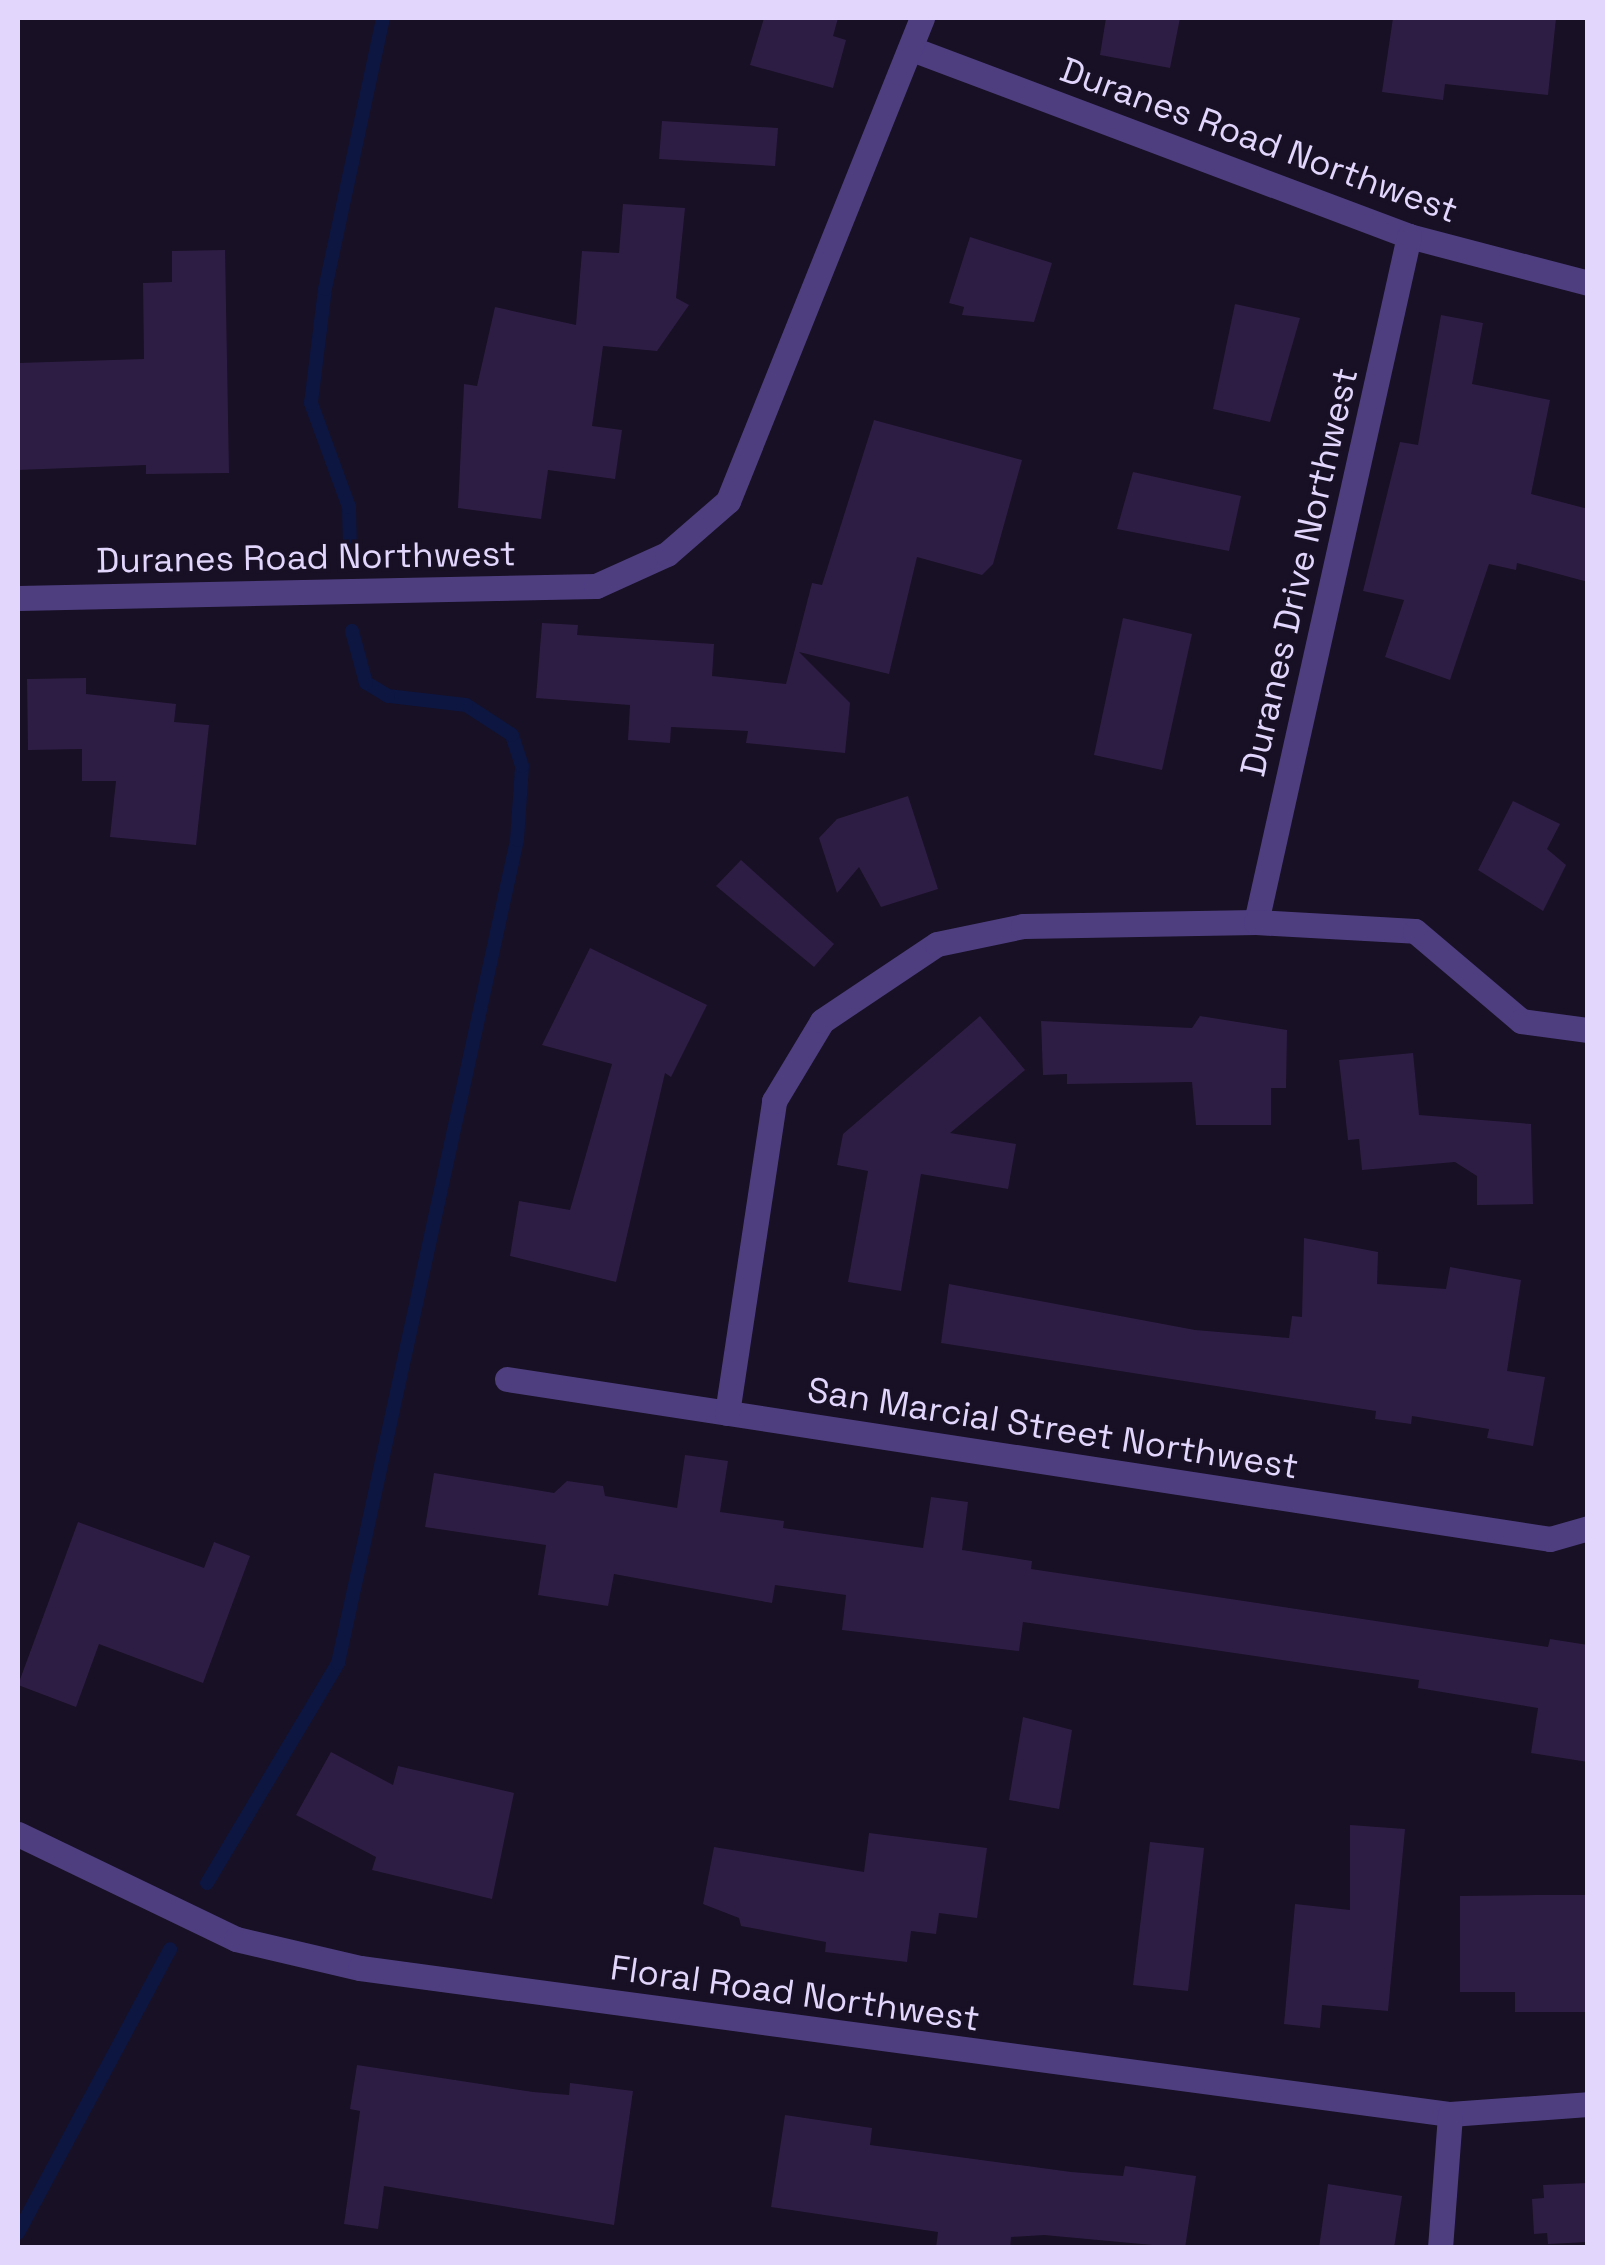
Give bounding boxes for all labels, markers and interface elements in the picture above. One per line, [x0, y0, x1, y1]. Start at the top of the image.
street label: Duranes Road Northwest [1055, 48, 1463, 232]
street label: Duranes Drive Northwest [1232, 364, 1366, 780]
street label: Duranes Road Northwest [96, 532, 516, 582]
street label: San Marcial Street Northwest [805, 1368, 1301, 1488]
street label: Floral Road Northwest [608, 1946, 982, 2040]

